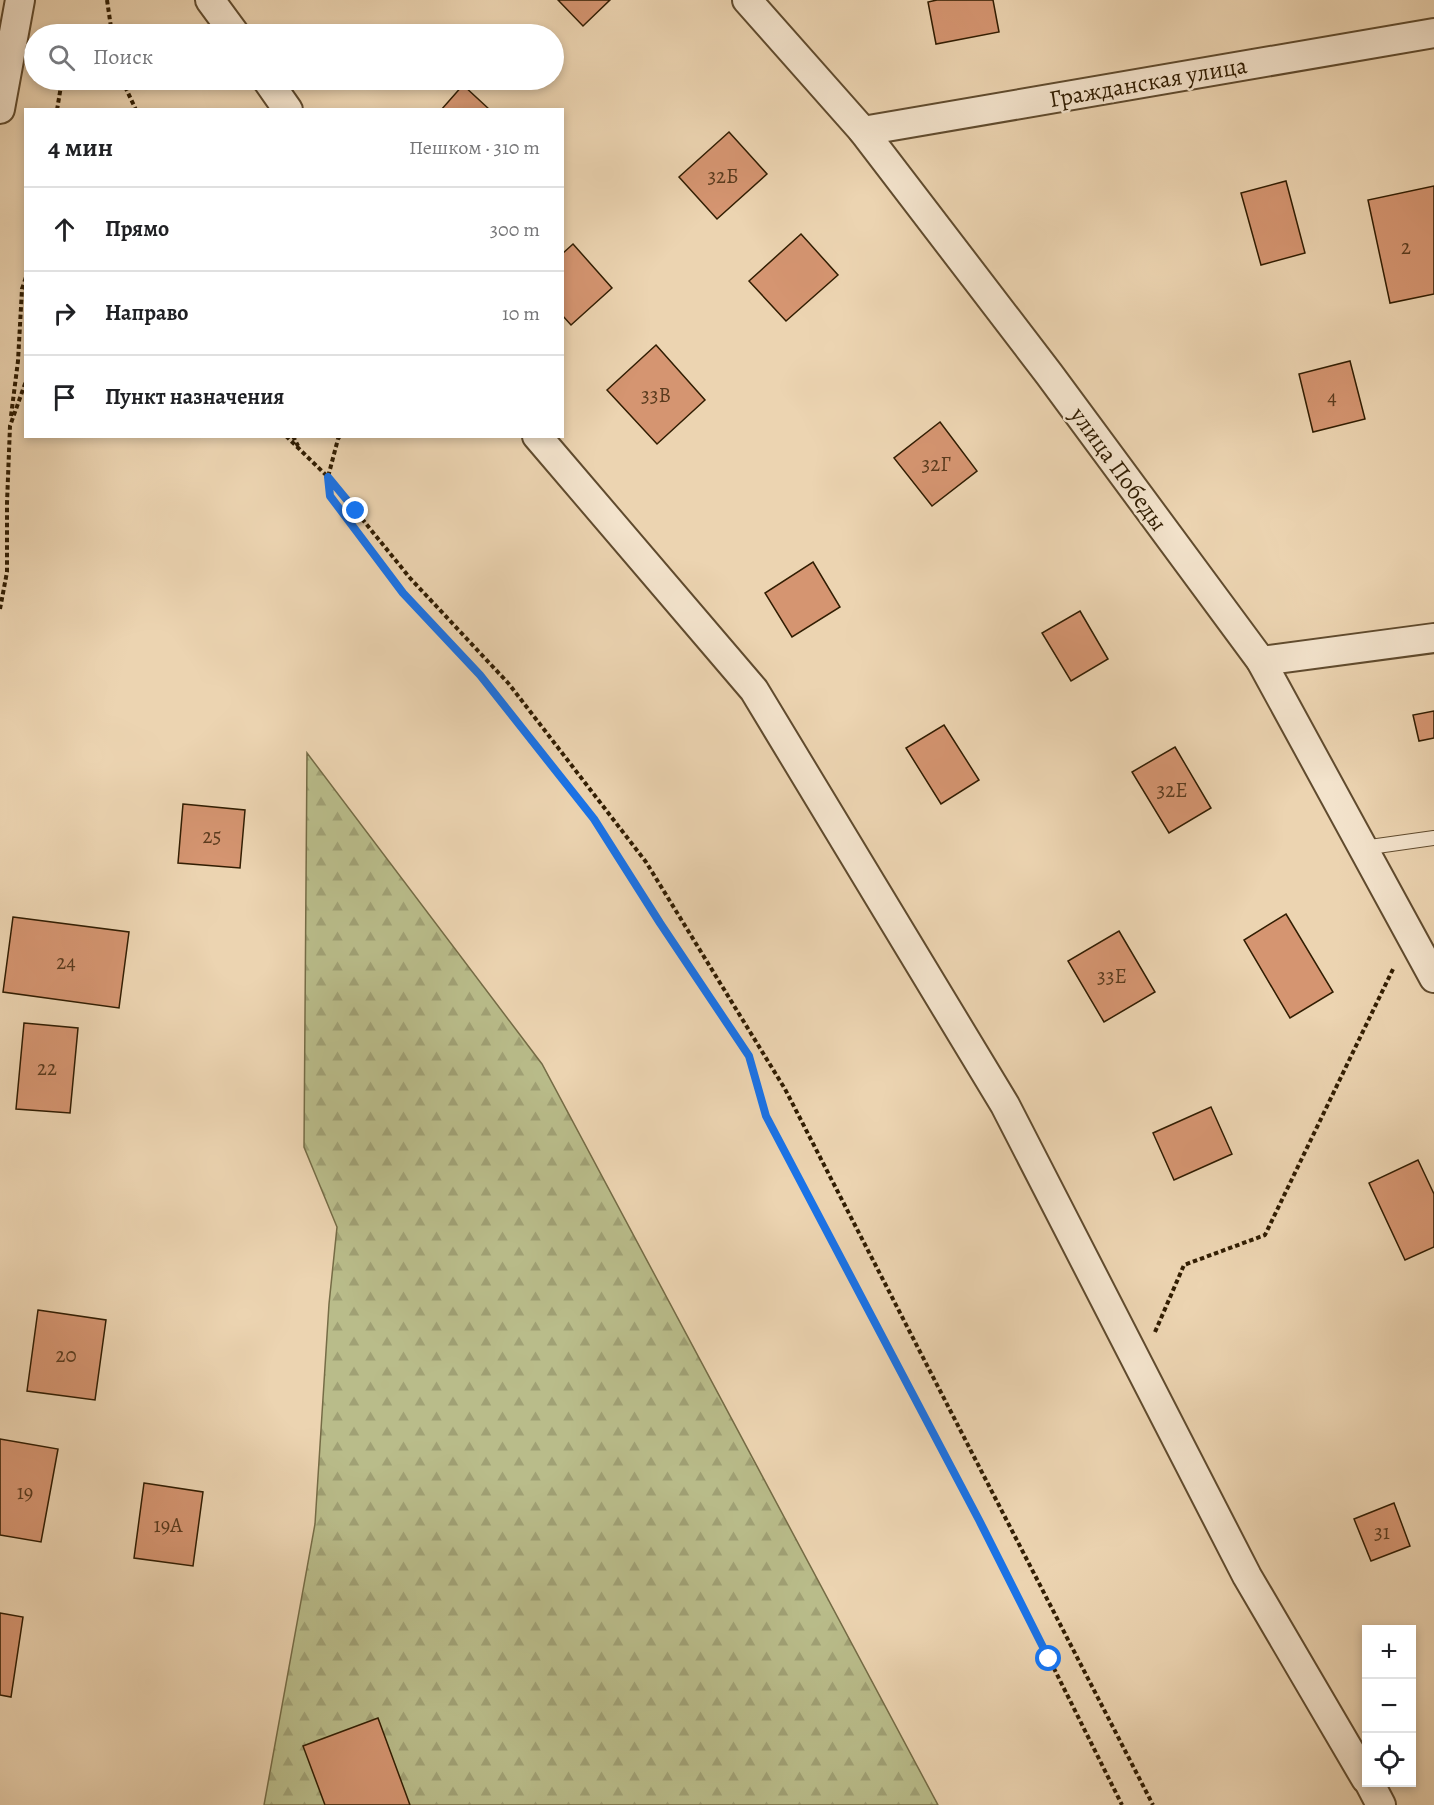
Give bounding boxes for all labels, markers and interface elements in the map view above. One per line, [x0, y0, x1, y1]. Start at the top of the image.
search box [24, 24, 564, 90]
icon: search [45, 41, 78, 74]
text: Поиск [93, 42, 153, 72]
street label: Гражданская улица [1047, 49, 1249, 115]
text: 4 мин [48, 130, 113, 165]
text: Пешком · 310 m [409, 134, 540, 161]
house number: 32Б [707, 162, 739, 190]
icon: ahead [48, 213, 81, 246]
text: Прямо [105, 214, 169, 244]
text: 300 m [490, 216, 540, 243]
house number: 2 [1401, 233, 1411, 261]
icon: right [48, 297, 81, 330]
text: Направо [105, 298, 188, 328]
text: 10 m [502, 300, 540, 327]
icon: arrive [48, 381, 81, 414]
house number: 33В [641, 381, 671, 409]
text: Пункт назначения [105, 382, 284, 412]
house number: 4 [1327, 383, 1337, 411]
street label: улица Победы [1063, 400, 1175, 537]
house number: 32Г [921, 450, 951, 478]
route end [342, 497, 368, 523]
house number: 32Е [1156, 776, 1188, 804]
house number: 25 [202, 822, 222, 850]
house number: 24 [56, 948, 76, 976]
house number: 33Е [1097, 962, 1127, 990]
house number: 22 [37, 1054, 57, 1082]
house number: 20 [55, 1341, 77, 1369]
house number: 19 [17, 1478, 33, 1506]
house number: 19А [153, 1511, 183, 1539]
house number: 31 [1374, 1518, 1390, 1546]
map controls [1362, 1625, 1416, 1787]
button: + [1362, 1625, 1416, 1679]
route start [1035, 1645, 1061, 1671]
button: − [1362, 1679, 1416, 1733]
button: locate [1362, 1733, 1416, 1787]

